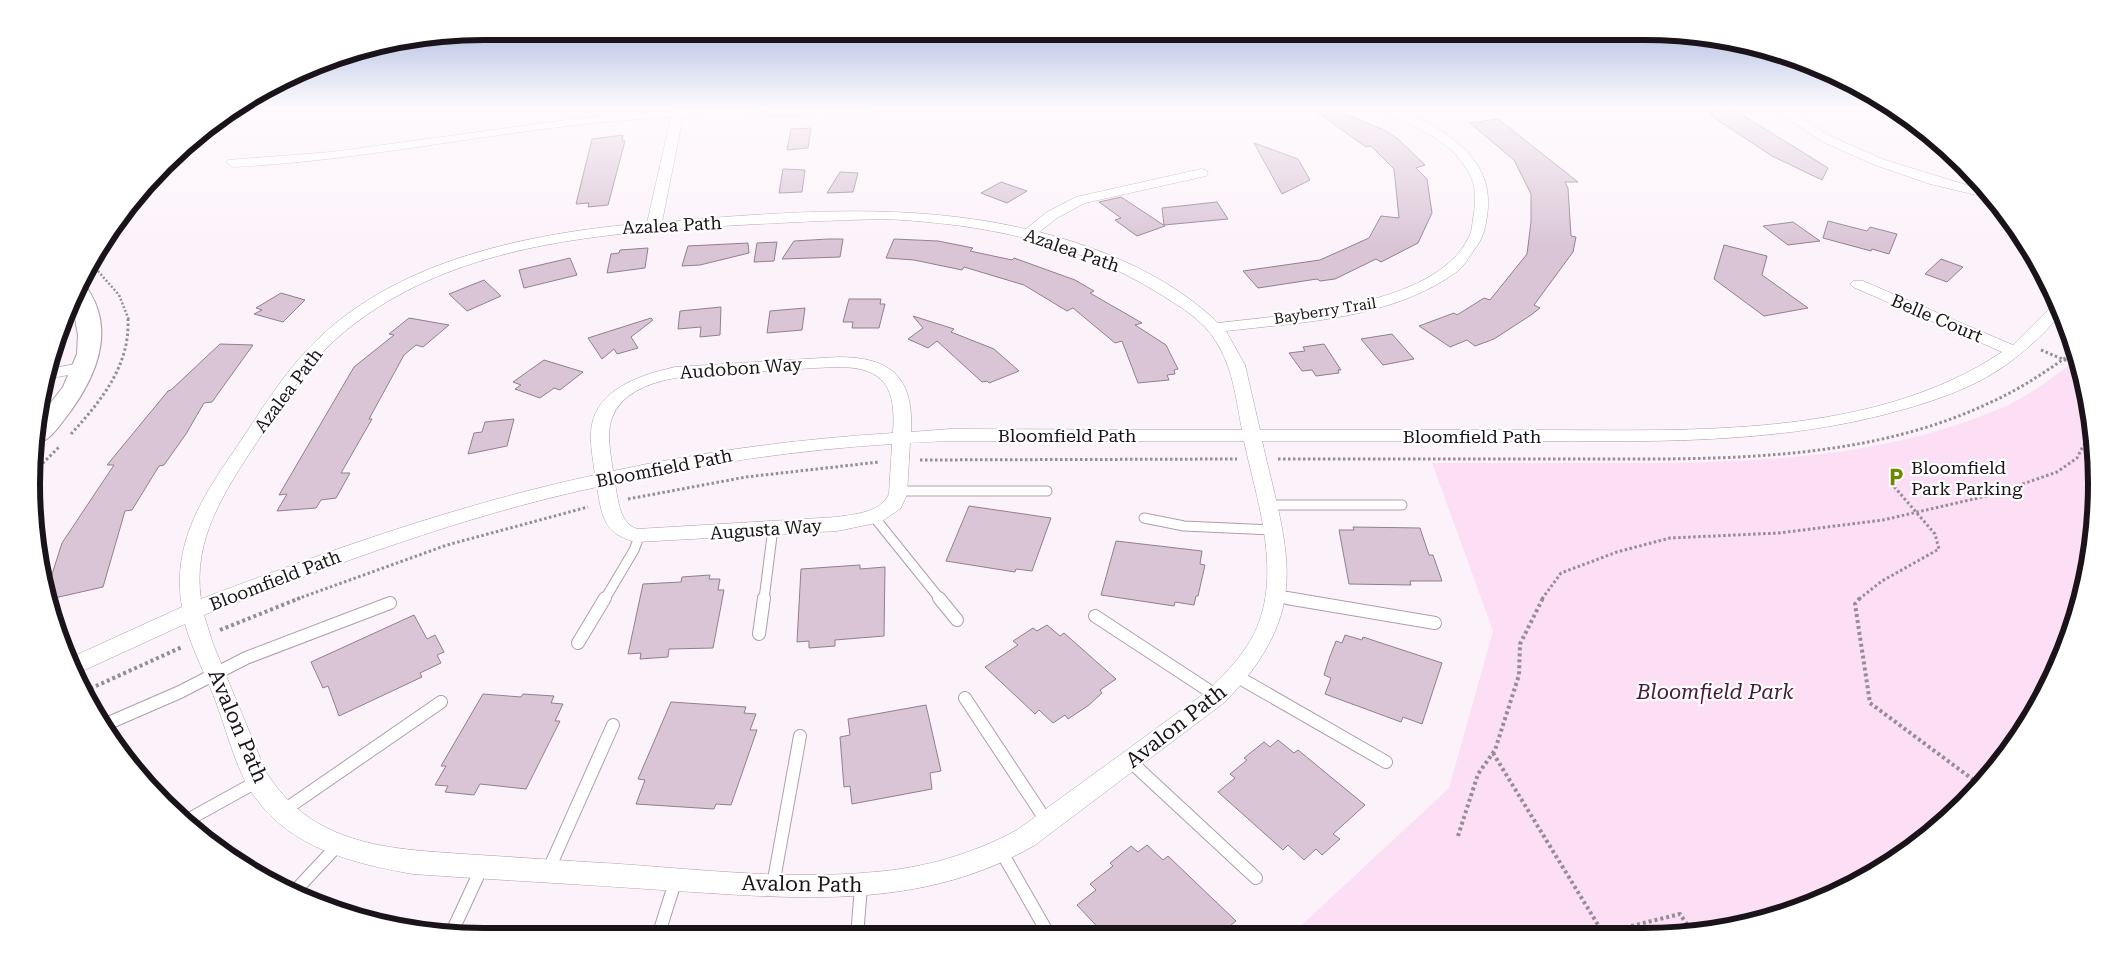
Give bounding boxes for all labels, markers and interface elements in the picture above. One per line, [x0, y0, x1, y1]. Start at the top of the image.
street label: Azalea Path [622, 212, 723, 238]
street label: Azalea Path [1021, 224, 1123, 276]
street label: Belle Court [1888, 289, 1986, 347]
street label: Bayberry Trail [1273, 294, 1378, 328]
street label: Azalea Path [250, 344, 327, 436]
street label: Audobon Way [679, 353, 803, 383]
street label: Bloomfield Path [998, 425, 1137, 446]
street label: Bloomfield Path [1403, 426, 1542, 447]
street label: Bloomfield Path [594, 444, 734, 492]
place label: Bloomfield Park Parking [1911, 457, 2023, 499]
parking icon: Bloomfield Park Parking [1885, 466, 1907, 488]
street label: Augusta Way [709, 515, 823, 543]
street label: Bloomfield Path [207, 545, 344, 615]
street label: Avalon Path [203, 666, 273, 787]
street label: Avalon Path [1121, 679, 1231, 773]
park label: Bloomfield Park [1635, 680, 1794, 704]
street label: Avalon Path [741, 871, 863, 897]

